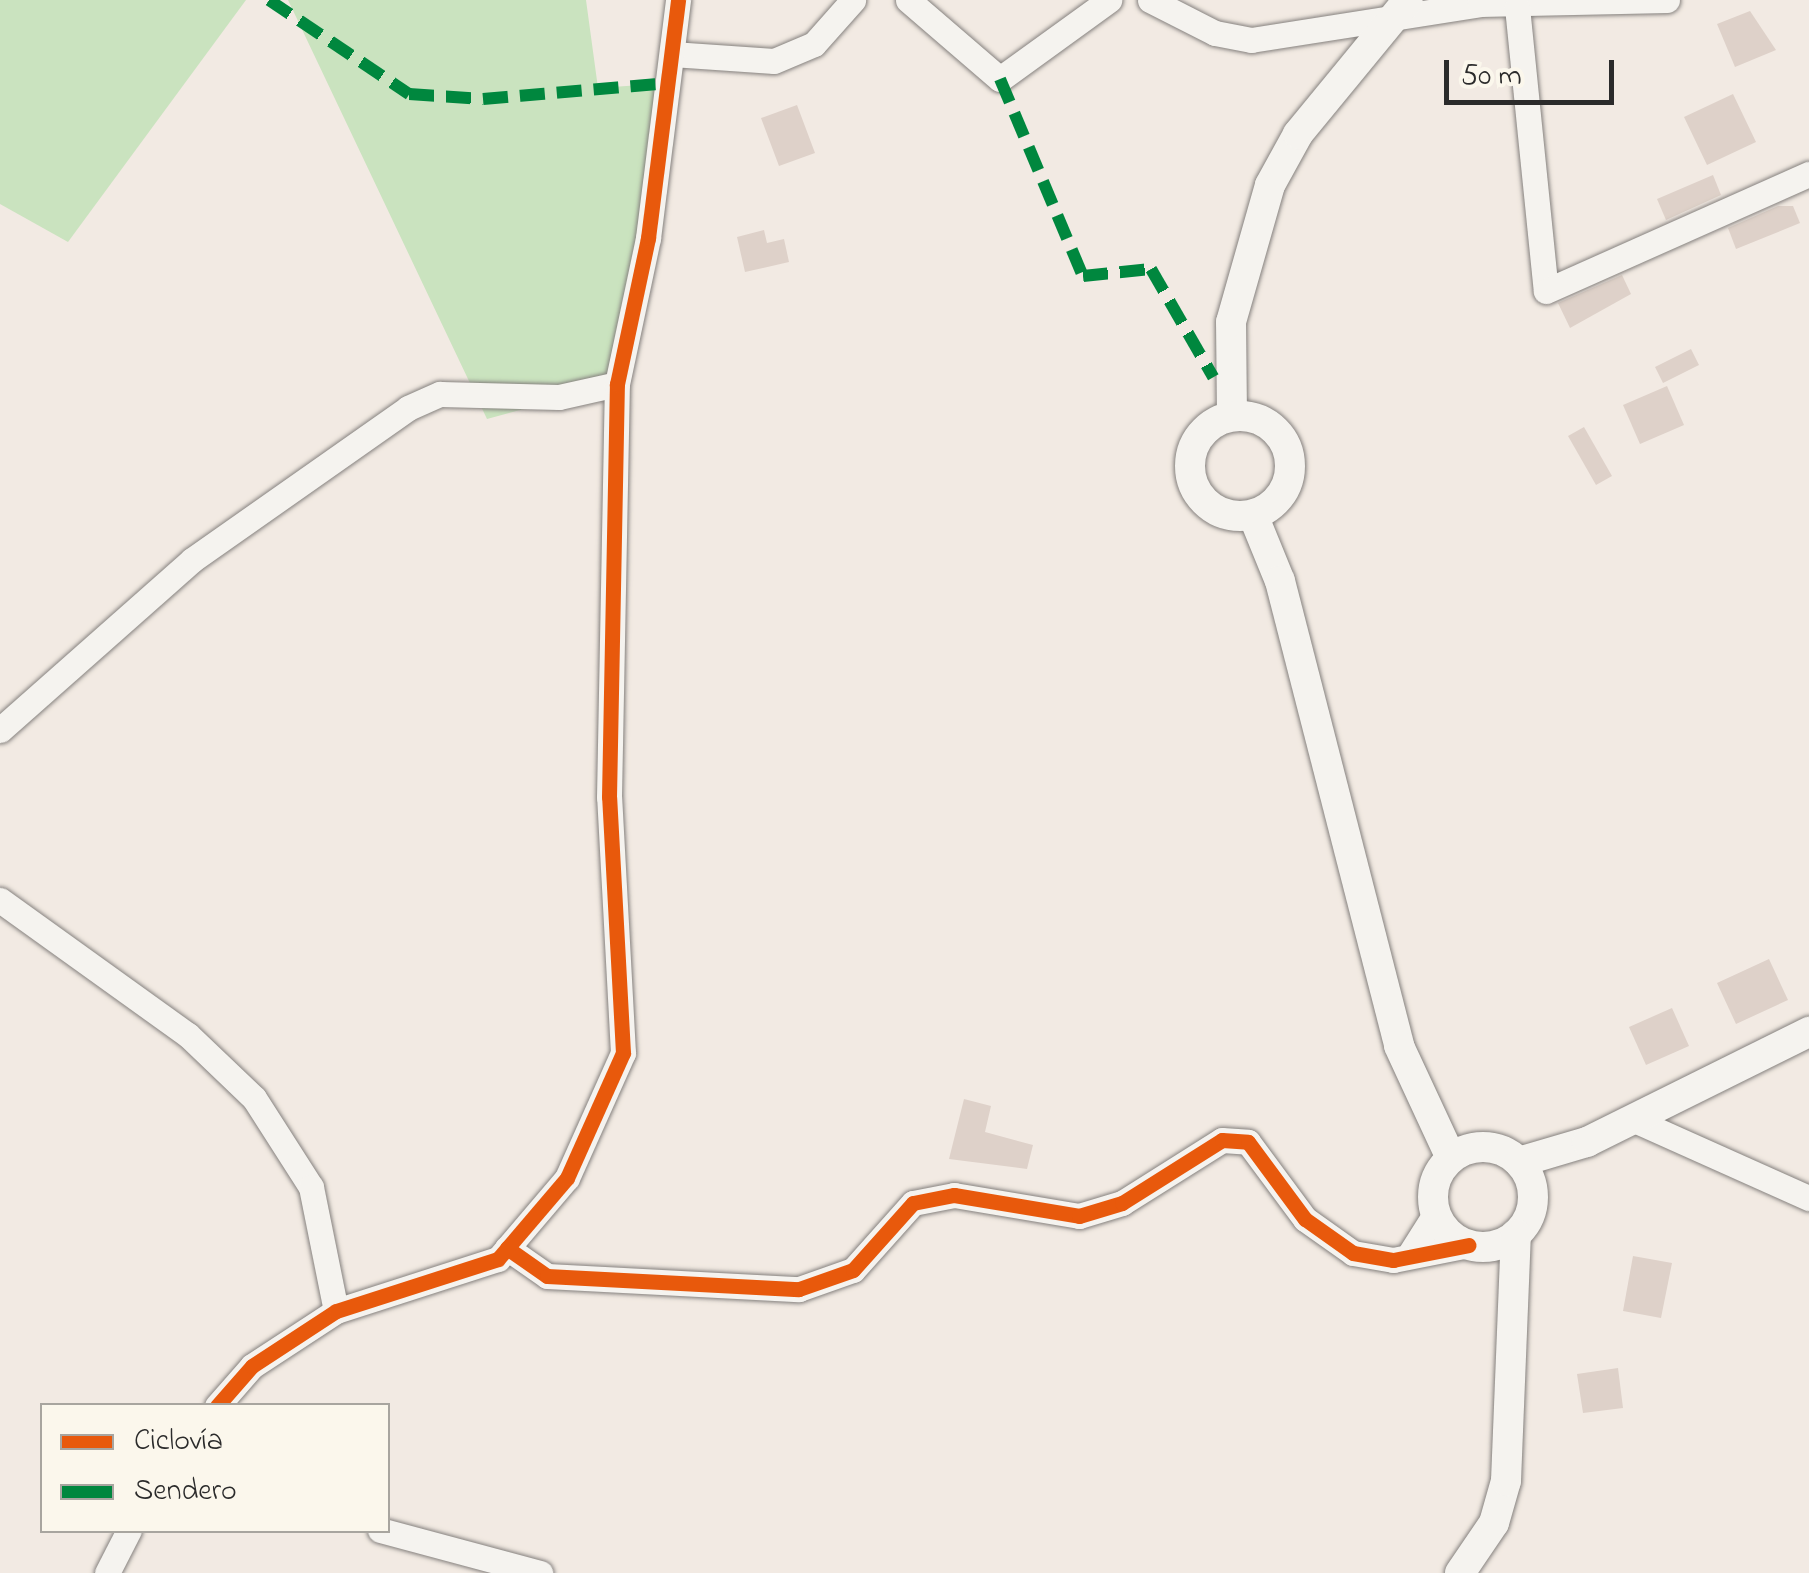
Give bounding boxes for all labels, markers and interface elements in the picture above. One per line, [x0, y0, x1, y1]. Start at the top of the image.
scale bar [1449, 40, 1619, 102]
text: 50 m [1461, 55, 1522, 99]
legend [40, 1403, 390, 1533]
text: Ciclovía [134, 1420, 223, 1464]
text: Sendero [134, 1470, 237, 1514]

